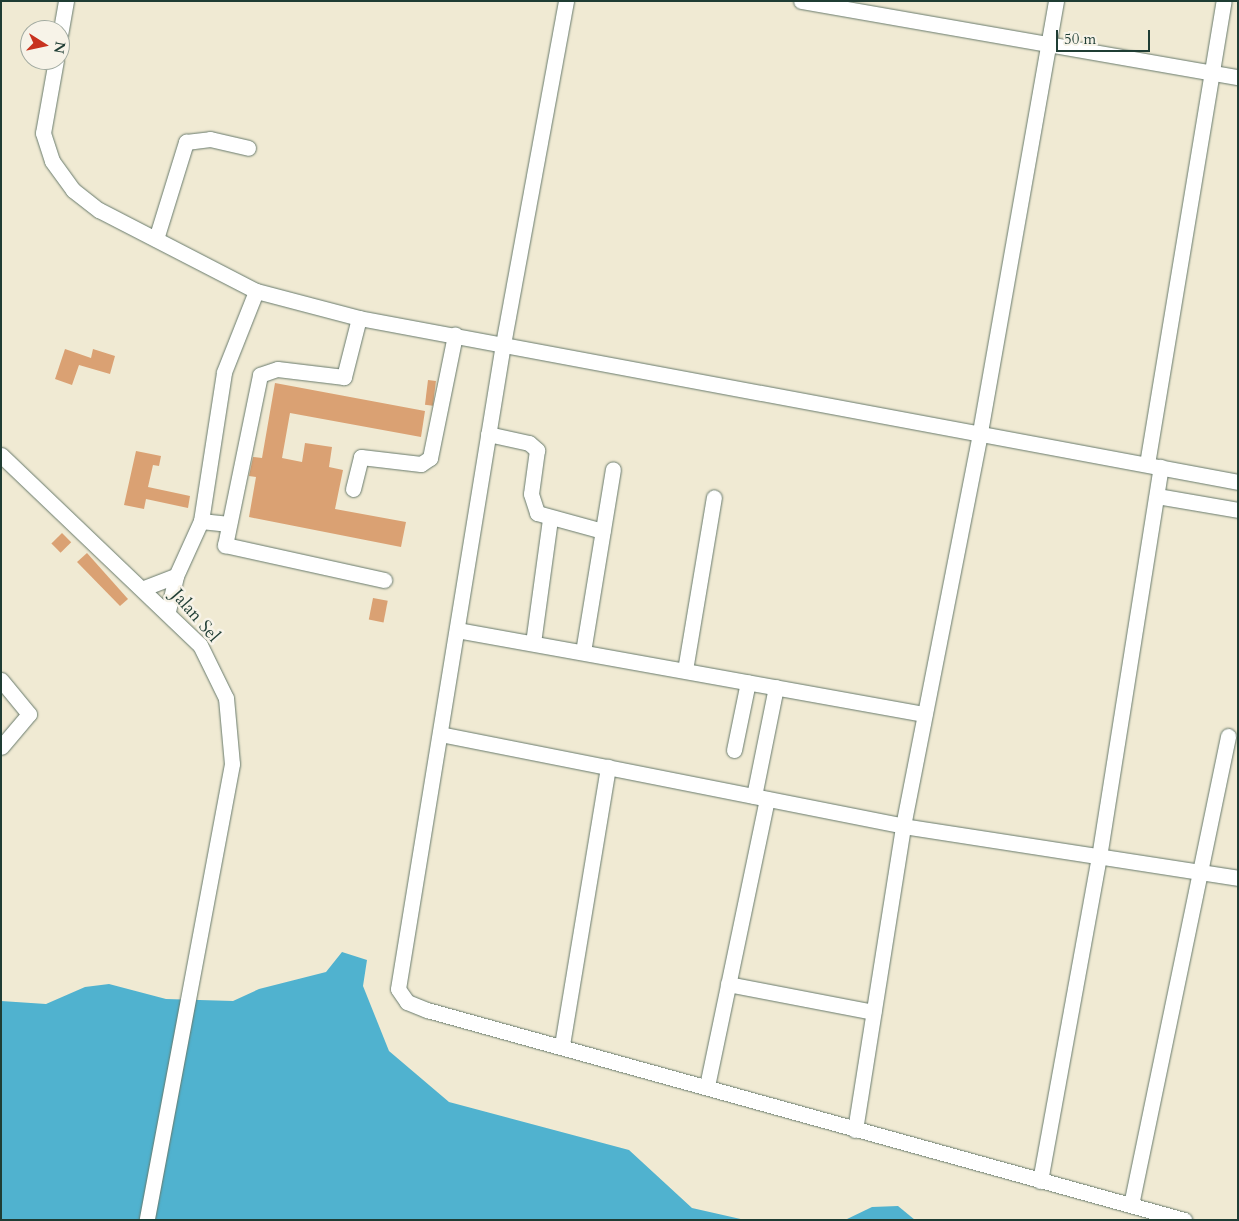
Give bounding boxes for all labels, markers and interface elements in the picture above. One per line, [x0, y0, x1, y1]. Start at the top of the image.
north arrow [20, 20, 70, 70]
scale bar [1059, 20, 1153, 52]
text: 50 m [1064, 29, 1096, 49]
text: N [49, 40, 70, 55]
street label: Jalan Sel [166, 585, 224, 647]

